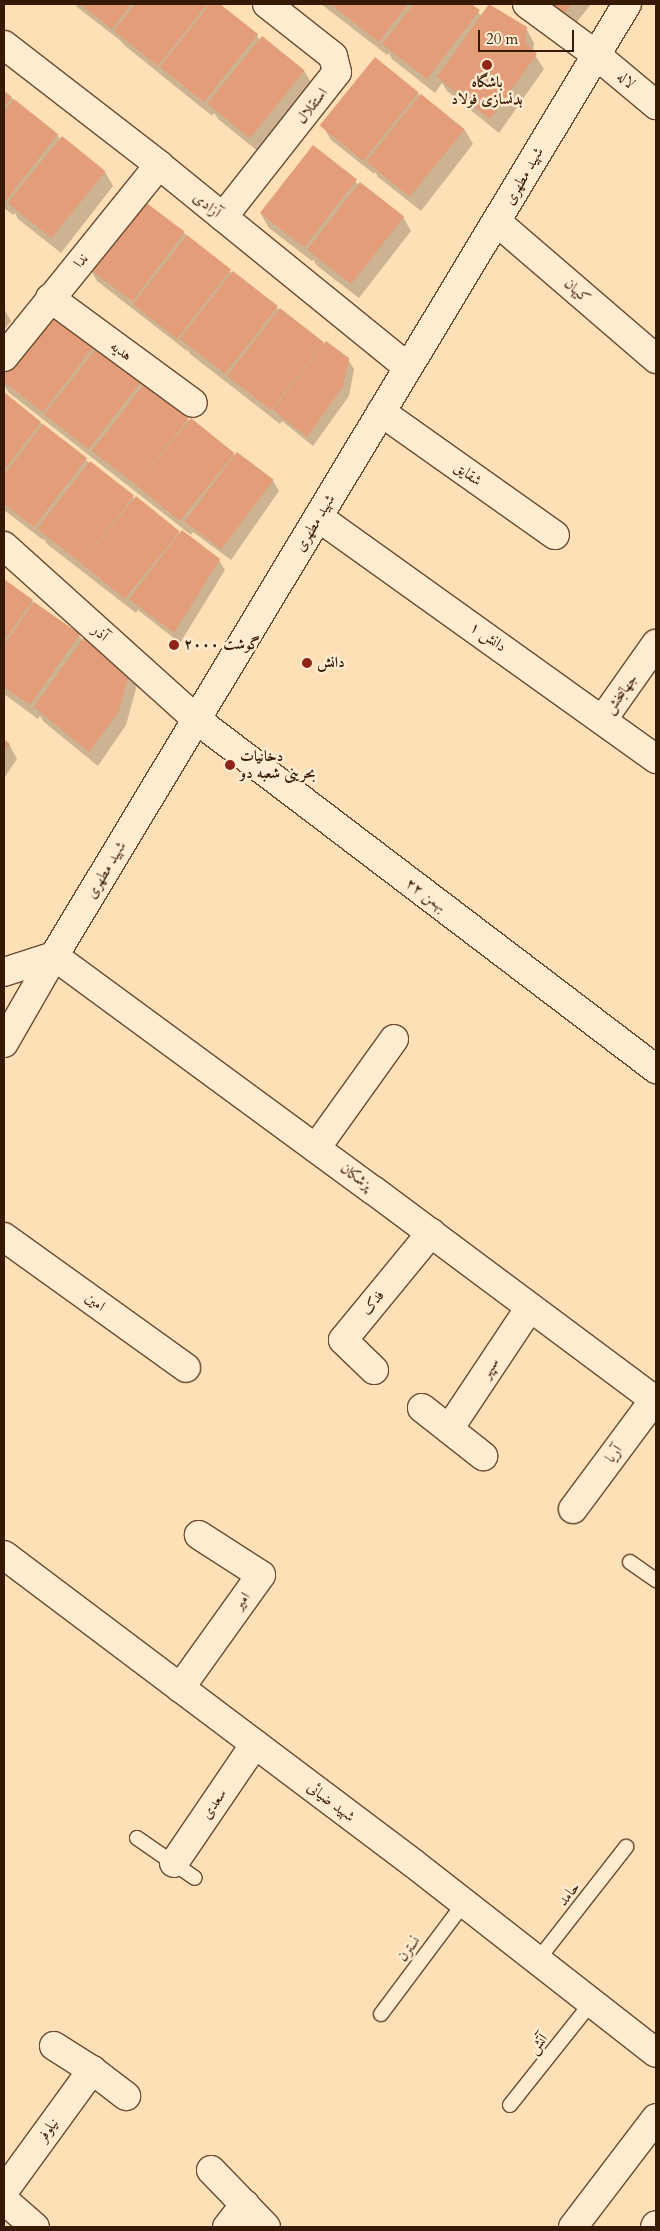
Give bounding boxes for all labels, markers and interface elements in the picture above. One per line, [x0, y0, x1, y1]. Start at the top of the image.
scale bar [480, 20, 576, 52]
text: 20 m [486, 29, 518, 49]
marker: باشگاه بدنسازی فولاد [481, 59, 493, 71]
street label: لاله [613, 67, 639, 93]
place label: باشگاه بدنسازی فولاد [451, 73, 523, 108]
street label: استقلال [292, 84, 332, 128]
street label: شهید مطهری [500, 144, 548, 208]
street label: آزادی [189, 188, 225, 222]
street label: ندا [70, 250, 92, 272]
street label: کیهان [560, 275, 594, 307]
street label: هدیه [107, 337, 135, 365]
street label: شقایق [451, 458, 485, 490]
street label: شهید مطهری [291, 491, 339, 555]
street label: دانش ۱ [466, 618, 510, 656]
street label: آذر [88, 621, 112, 645]
place label: گوشت ۲۰۰۰ [184, 636, 260, 654]
marker: گوشت ۲۰۰۰ [168, 639, 180, 651]
place label: دانش [317, 654, 345, 672]
marker: دانش [301, 657, 313, 669]
street label: جهانبخش [600, 670, 642, 718]
place label: دخانیات بحرینی شعبه دو [240, 747, 315, 782]
marker: دخانیات بحرینی شعبه دو [224, 759, 236, 771]
street label: شهید مطهری [82, 838, 130, 902]
street label: ۲۲ بهمن [402, 874, 450, 916]
street label: پزشکان [337, 1159, 375, 1195]
street label: فدک [358, 1287, 388, 1319]
street label: امین [81, 1289, 109, 1315]
street label: سپهر [477, 1354, 503, 1382]
street label: آریا [602, 1442, 626, 1466]
street label: امیر [230, 1589, 254, 1613]
street label: شهید ضیائی [303, 1778, 359, 1826]
street label: سعدی [197, 1785, 231, 1823]
street label: حامد [554, 1878, 584, 1910]
street label: نسترن [394, 1933, 424, 1965]
street label: آتش [524, 2030, 552, 2058]
street label: نیلوفر [33, 2115, 63, 2145]

